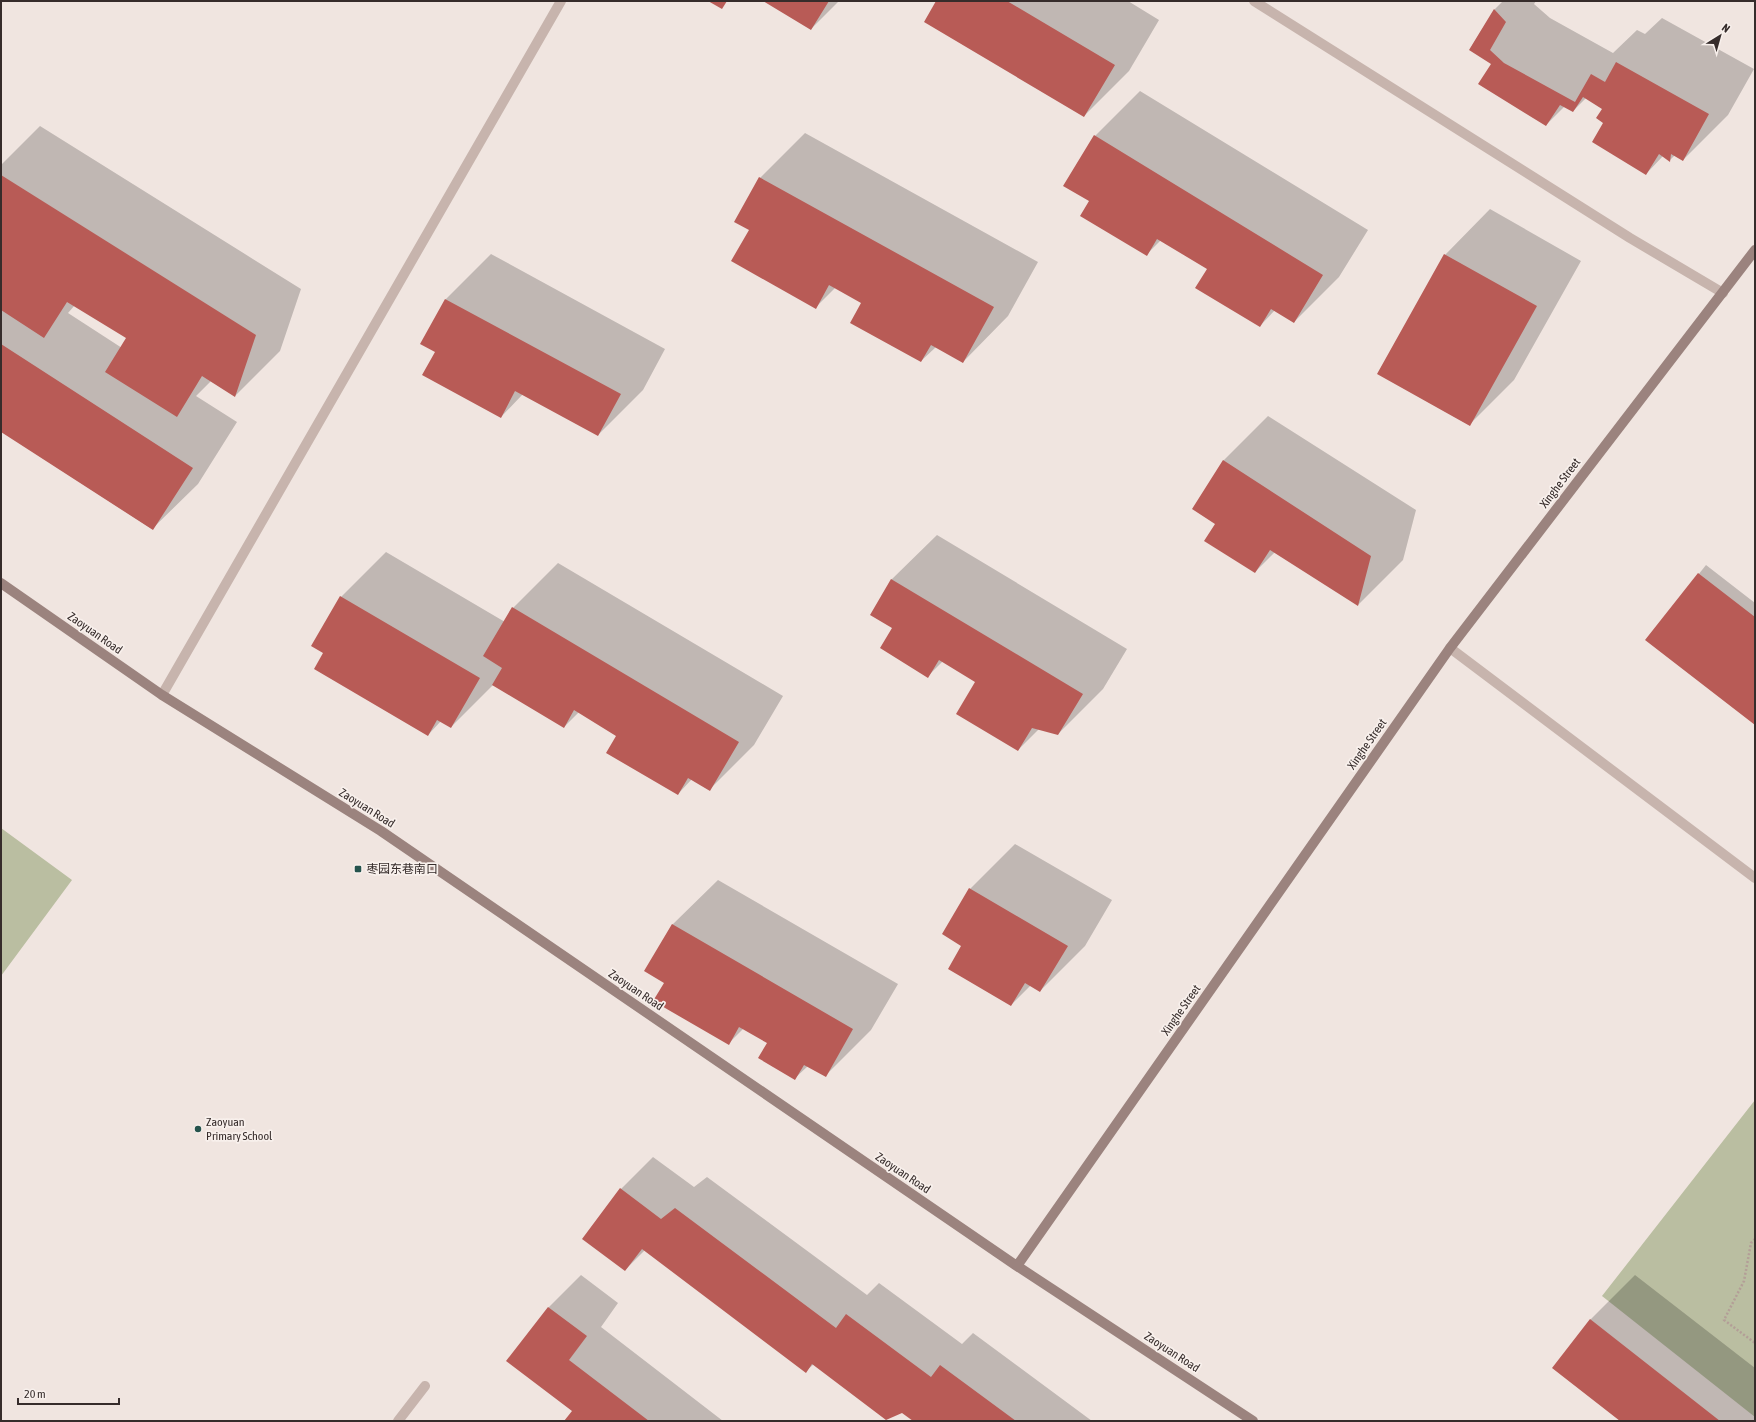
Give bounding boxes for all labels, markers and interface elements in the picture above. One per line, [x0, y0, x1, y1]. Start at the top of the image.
north arrow [1700, 16, 1740, 56]
text: N [1720, 21, 1732, 35]
street label: Xinghe Street [1537, 455, 1583, 511]
street label: Zaoyuan Road [65, 609, 125, 657]
street label: Xinghe Street [1345, 716, 1390, 772]
street label: Zaoyuan Road [336, 785, 398, 831]
place label: 枣园东巷南口 [366, 862, 438, 876]
marker: 枣园东巷南口 [353, 864, 363, 874]
street label: Zaoyuan Road [606, 967, 666, 1013]
street label: Xinghe Street [1159, 982, 1204, 1038]
place label: Zaoyuan Primary School [206, 1115, 273, 1143]
marker: Zaoyuan Primary School [193, 1124, 203, 1134]
street label: Zaoyuan Road [873, 1150, 933, 1196]
street label: Zaoyuan Road [1142, 1329, 1202, 1375]
scale bar [18, 1380, 119, 1406]
text: 20 m [24, 1387, 46, 1401]

